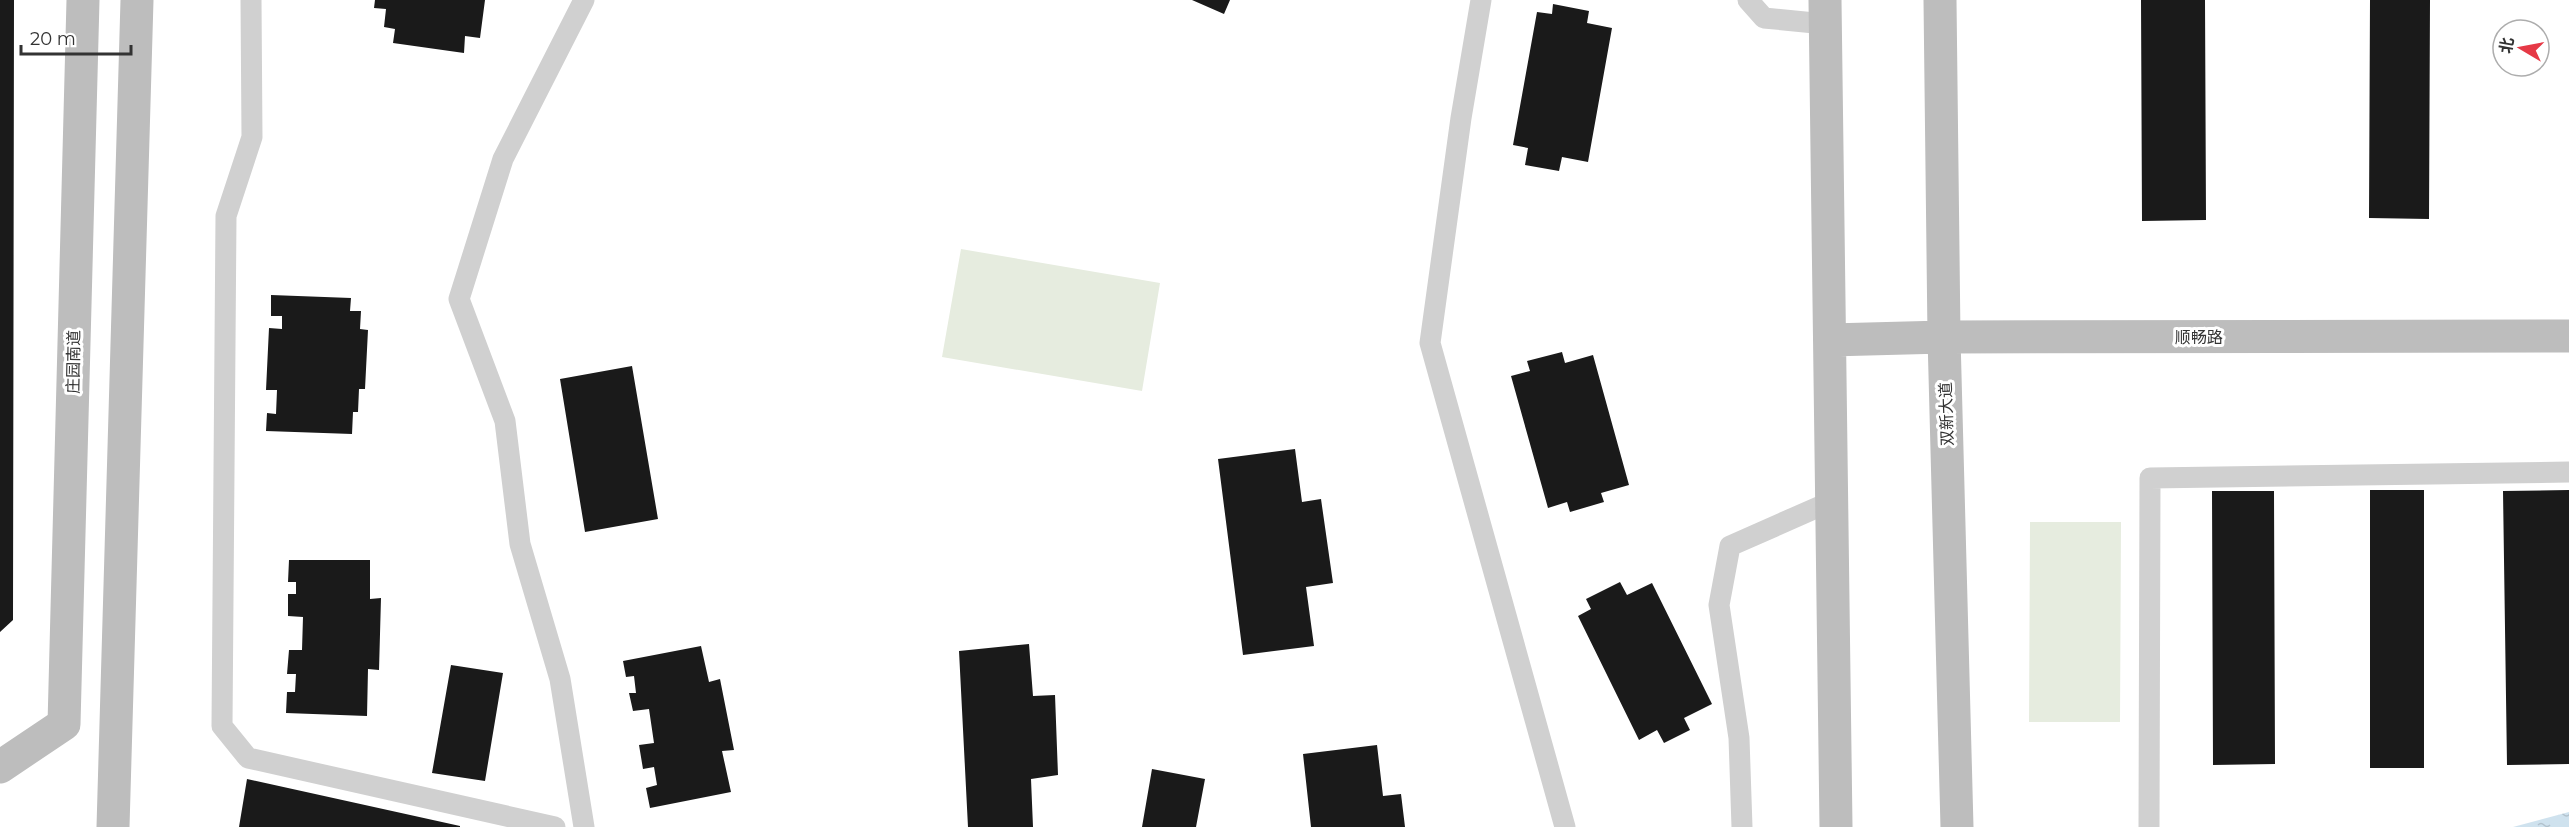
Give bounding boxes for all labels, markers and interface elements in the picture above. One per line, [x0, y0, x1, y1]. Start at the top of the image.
scale bar [21, 18, 130, 56]
north arrow [2491, 18, 2551, 78]
text: 20 m [30, 28, 76, 50]
text: 北 [2496, 36, 2517, 55]
street label: 顺畅路 [2175, 328, 2223, 347]
street label: 庄园南道 [63, 330, 84, 394]
street label: 双新大道 [1936, 382, 1957, 446]

